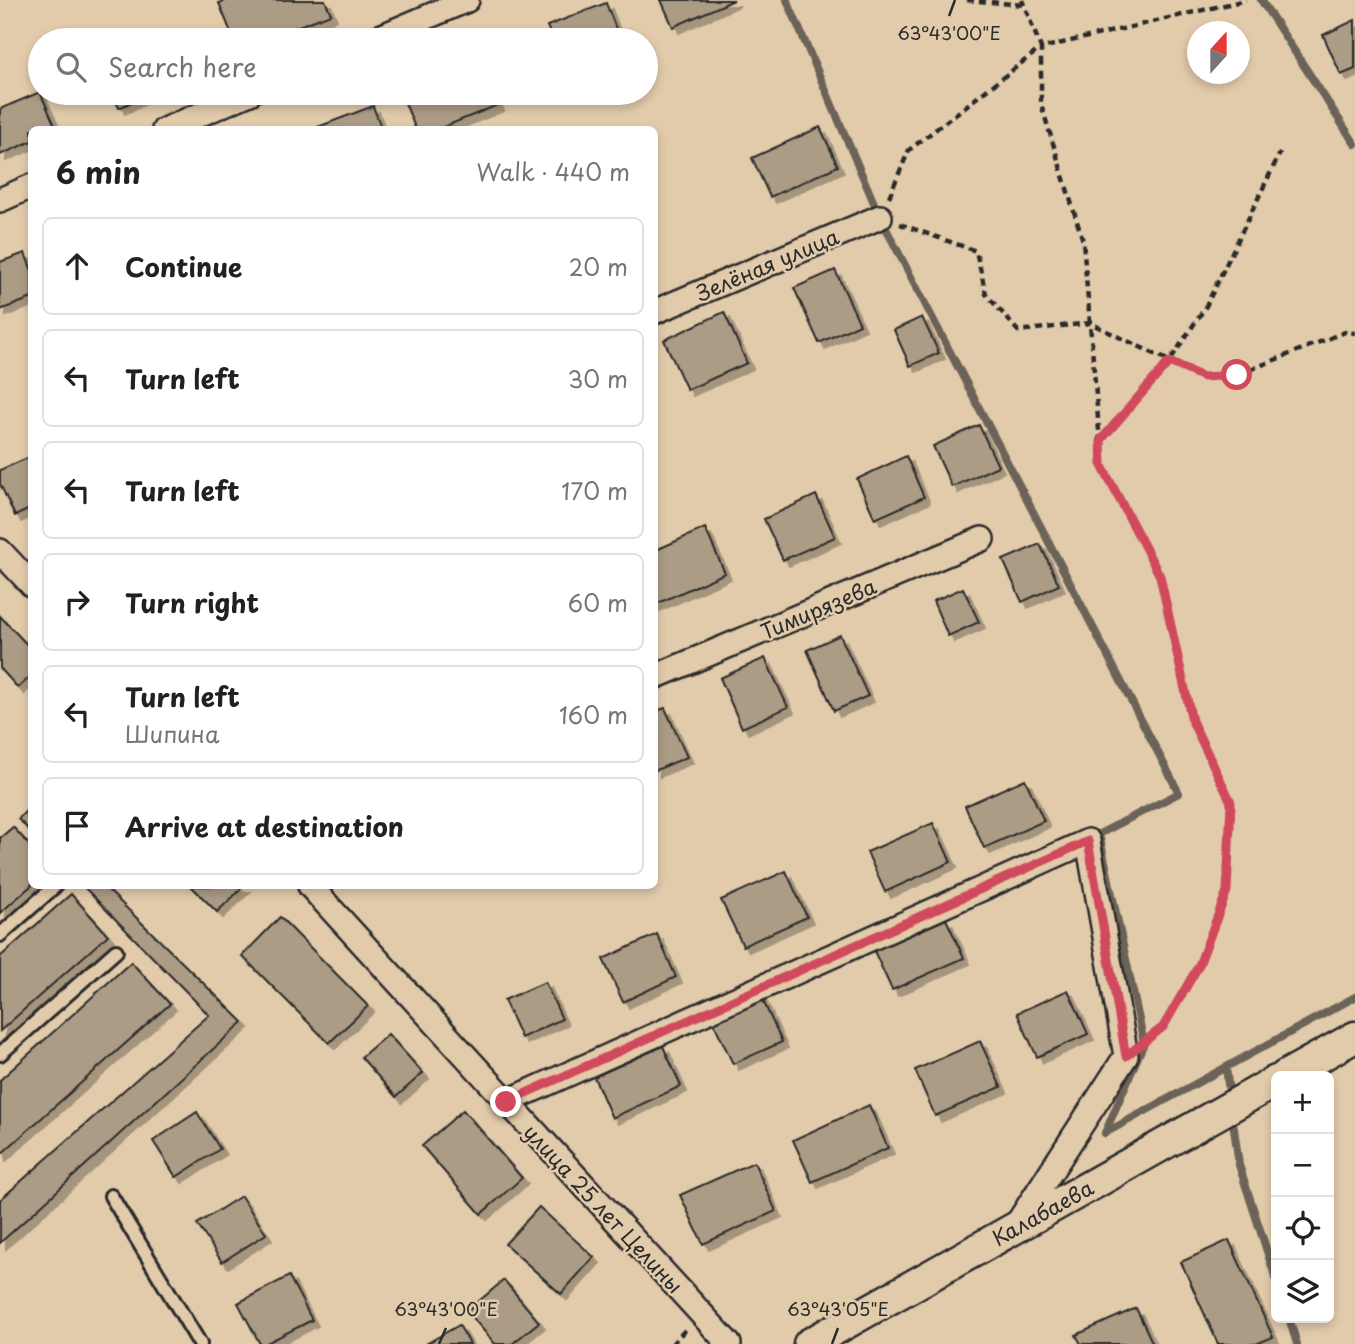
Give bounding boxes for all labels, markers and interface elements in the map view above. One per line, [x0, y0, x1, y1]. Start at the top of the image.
text: 63°43'00"E [897, 19, 1001, 46]
north arrow [1187, 21, 1250, 84]
search box [28, 28, 658, 105]
text: Search here [108, 47, 257, 86]
icon: search [52, 48, 90, 86]
text: 6 min [56, 149, 141, 194]
text: Walk · 440 m [477, 154, 630, 189]
street label: Зелёная улица [691, 219, 844, 309]
icon: ahead [58, 247, 96, 285]
text: Continue [125, 247, 242, 286]
text: 20 m [569, 249, 628, 284]
icon: left [58, 359, 96, 397]
text: Turn left [125, 359, 240, 398]
route start [1221, 359, 1252, 390]
text: 30 m [567, 361, 628, 396]
icon: left [58, 471, 96, 509]
text: Turn left [125, 471, 240, 510]
text: 170 m [561, 473, 628, 508]
street label: Тимирязева [755, 569, 881, 647]
icon: right [58, 583, 96, 621]
text: Turn right [125, 583, 259, 622]
text: 60 m [568, 585, 628, 620]
text: Turn left [125, 677, 240, 716]
icon: left [58, 695, 96, 733]
text: 160 m [559, 697, 628, 732]
text: Шипина [125, 716, 219, 751]
icon: arrive [58, 807, 96, 845]
text: Arrive at destination [125, 807, 404, 846]
map controls [1271, 1071, 1334, 1323]
button: + [1271, 1071, 1334, 1134]
route end [490, 1086, 521, 1117]
street label: улица 25 лет Целины [517, 1116, 691, 1300]
button: − [1271, 1134, 1334, 1197]
street label: Калабаева [985, 1171, 1099, 1253]
button: locate [1271, 1197, 1334, 1260]
button: layers [1271, 1260, 1334, 1323]
text: 63°43'00"E [394, 1295, 498, 1322]
text: 63°43'05"E [787, 1295, 889, 1322]

